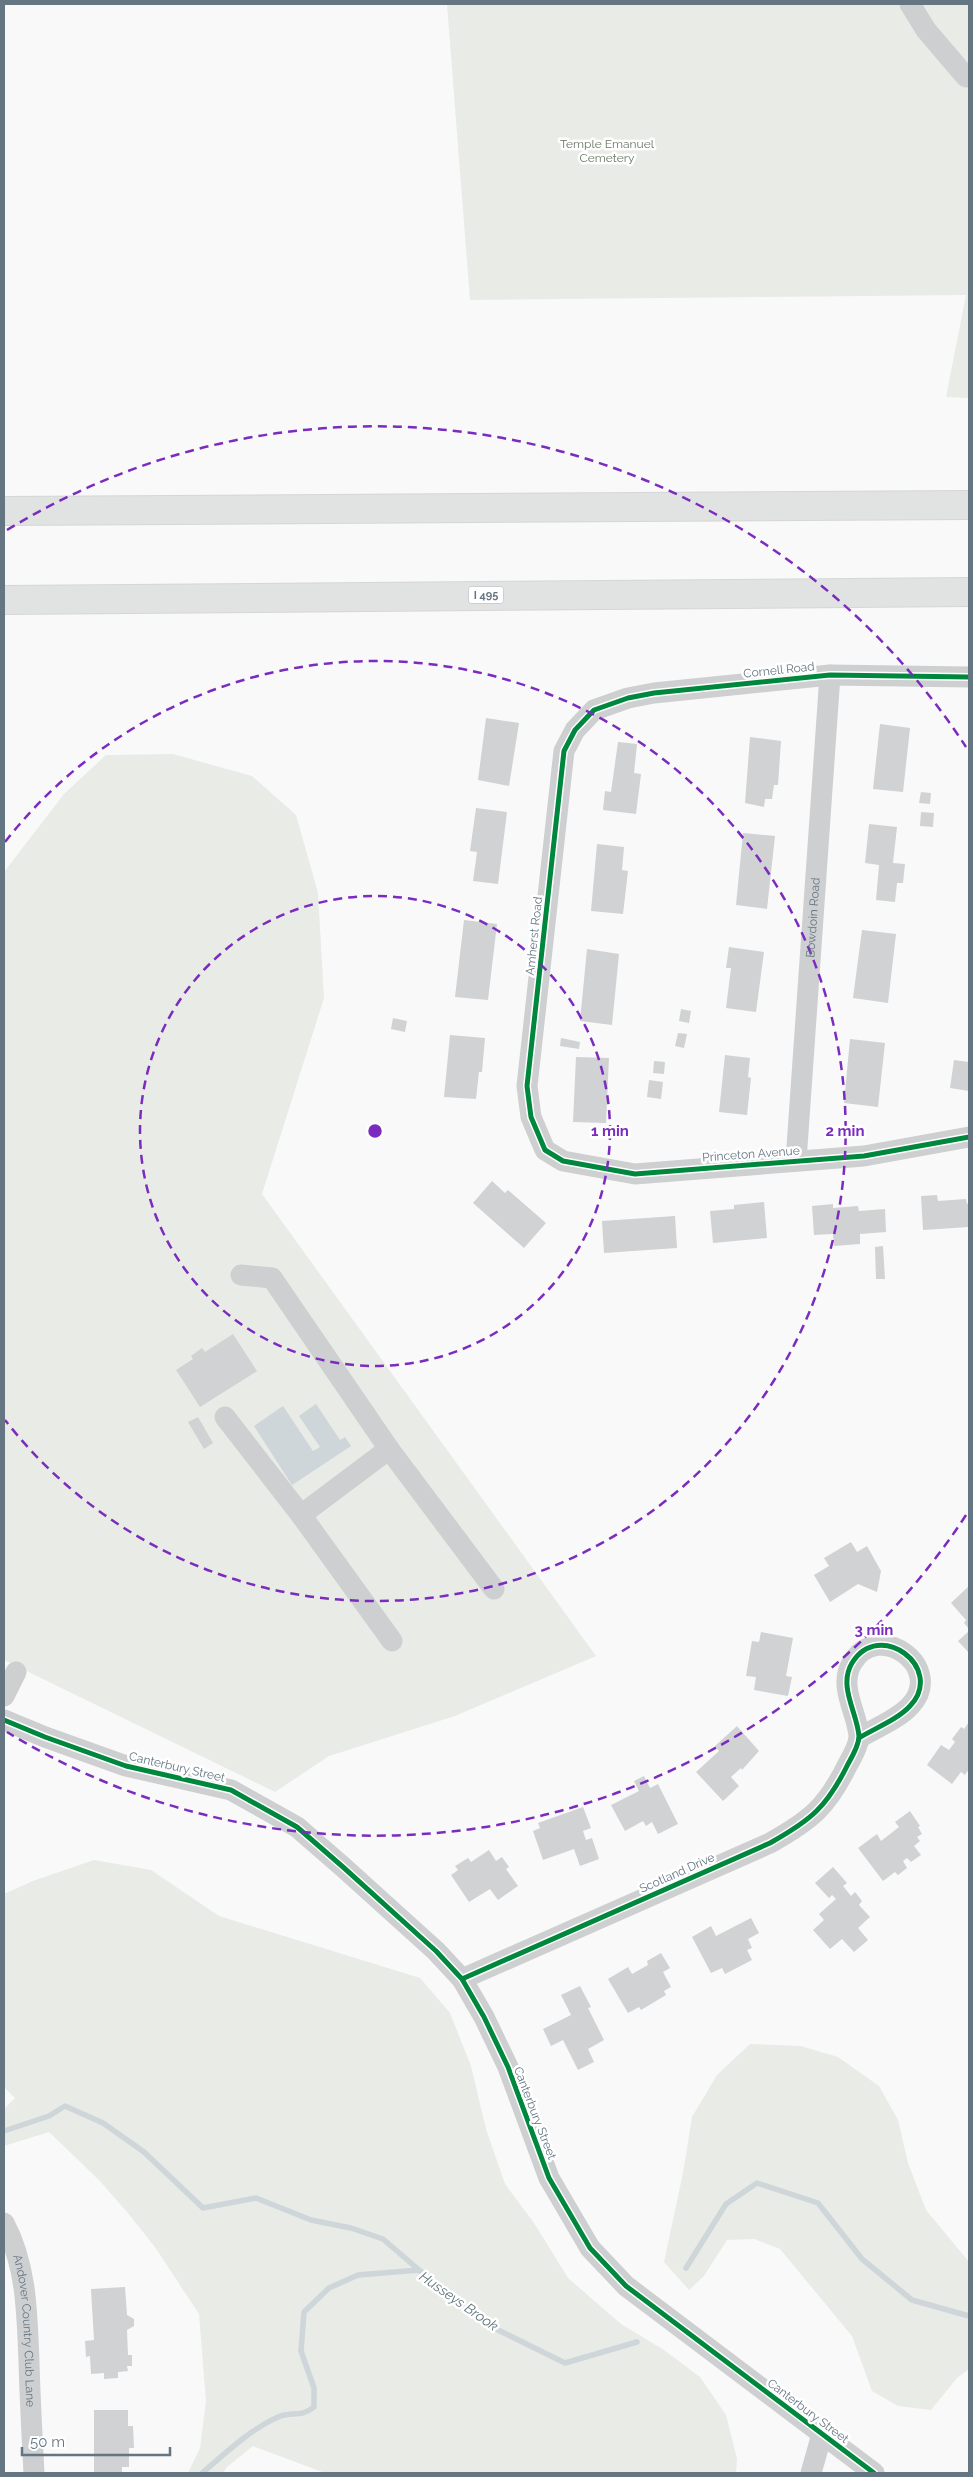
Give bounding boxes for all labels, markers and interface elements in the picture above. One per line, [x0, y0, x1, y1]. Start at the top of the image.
park label: Temple Emanuel Cemetery [560, 137, 655, 165]
road number: I 495 [468, 586, 504, 604]
street label: Cornell Road [743, 659, 815, 681]
street label: Bowdoin Road [803, 877, 823, 958]
street label: Amherst Road [523, 896, 545, 976]
centre of rings [366, 1122, 384, 1140]
text: 1 min [591, 1122, 629, 1140]
text: 2 min [826, 1122, 864, 1140]
street label: Princeton Avenue [702, 1144, 800, 1164]
text: 3 min [855, 1621, 893, 1639]
street label: Canterbury Street [128, 1749, 226, 1785]
street label: Scotland Drive [637, 1850, 717, 1896]
street label: Canterbury Street [511, 2065, 559, 2161]
street label: Andover Country Club Lane [10, 2253, 38, 2407]
water label: Husseys Brook [417, 2268, 502, 2334]
street label: Canterbury Street [765, 2376, 851, 2446]
scale bar [22, 2424, 170, 2456]
text: 50 m [30, 2433, 65, 2451]

